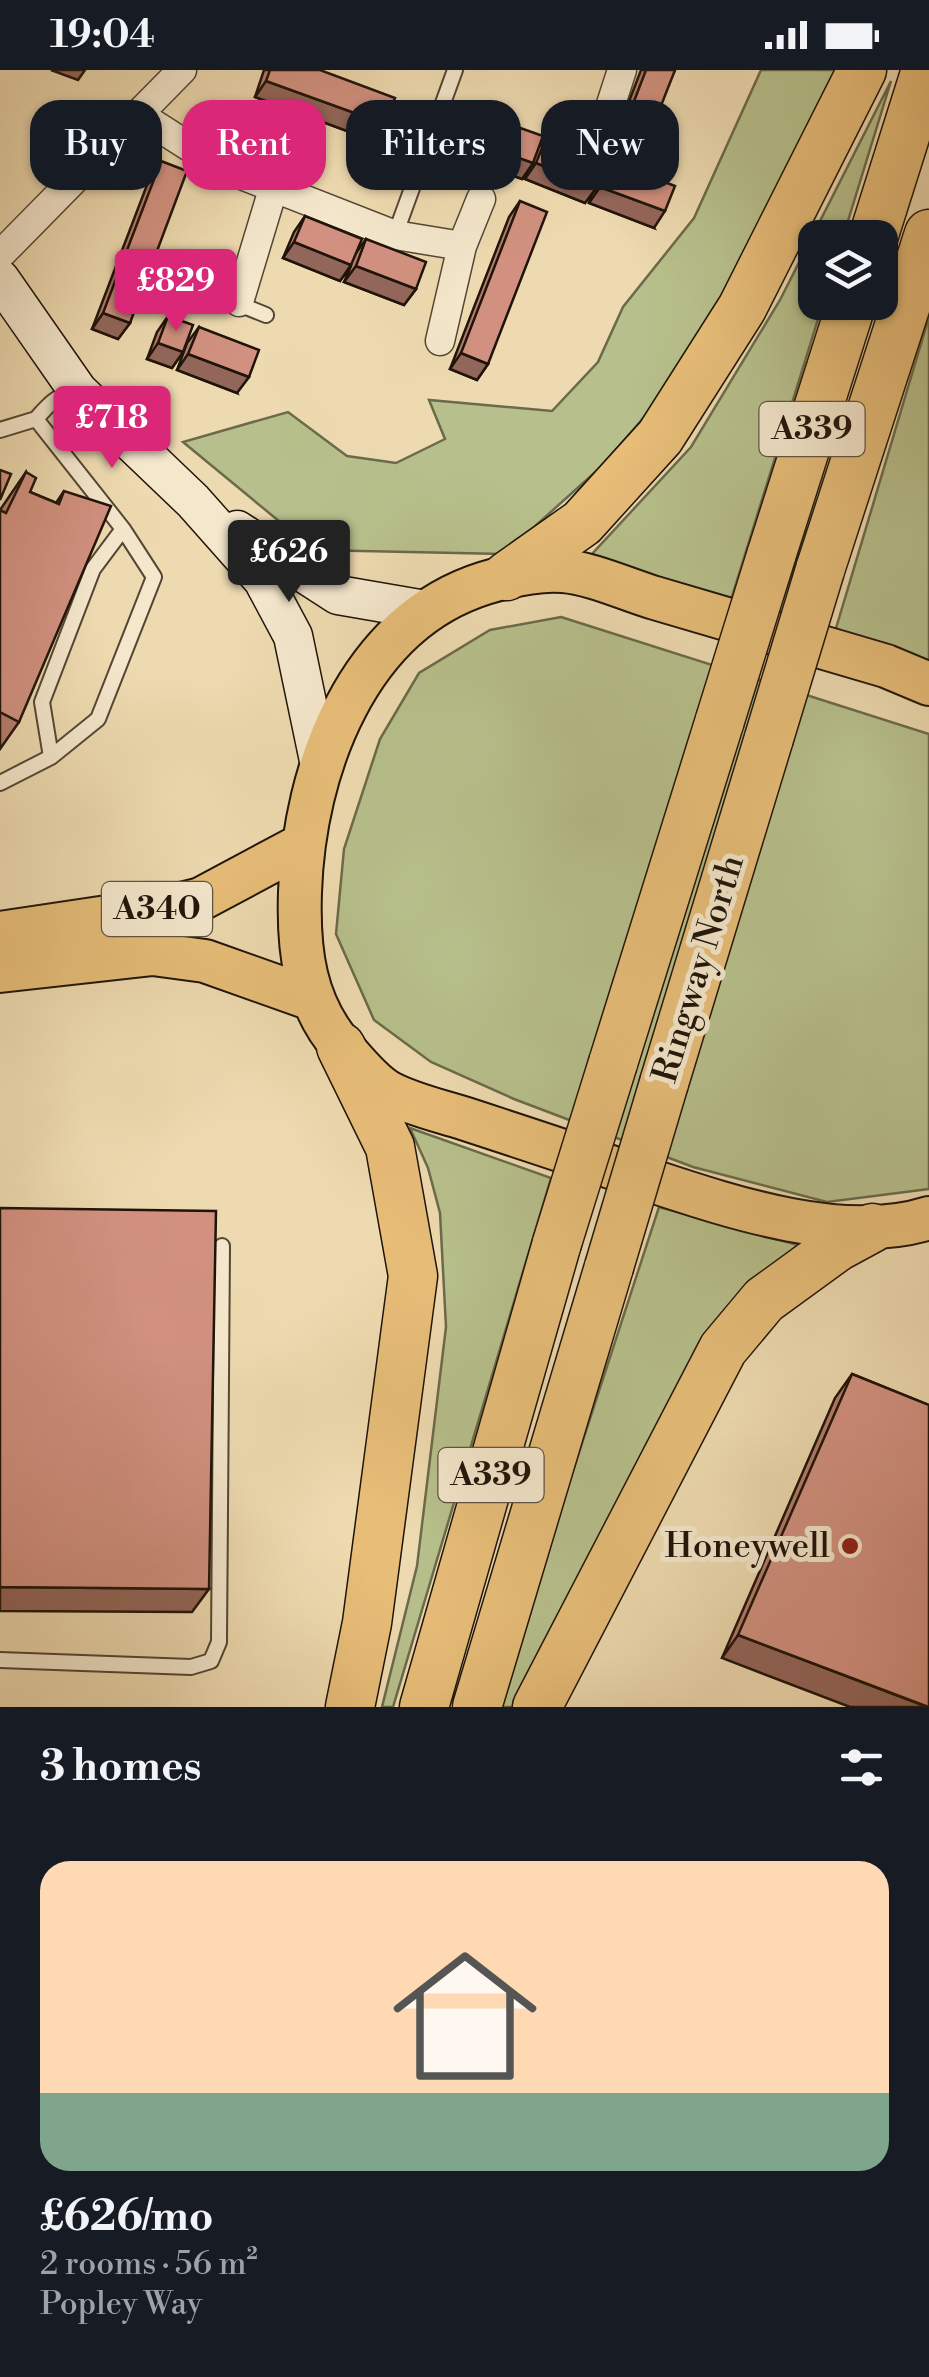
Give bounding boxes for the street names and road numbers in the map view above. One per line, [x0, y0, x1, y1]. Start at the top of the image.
road number: A339 [760, 402, 864, 456]
street label: Ringway North [644, 850, 754, 1088]
road number: A340 [102, 882, 212, 936]
road number: A339 [438, 1448, 544, 1502]

